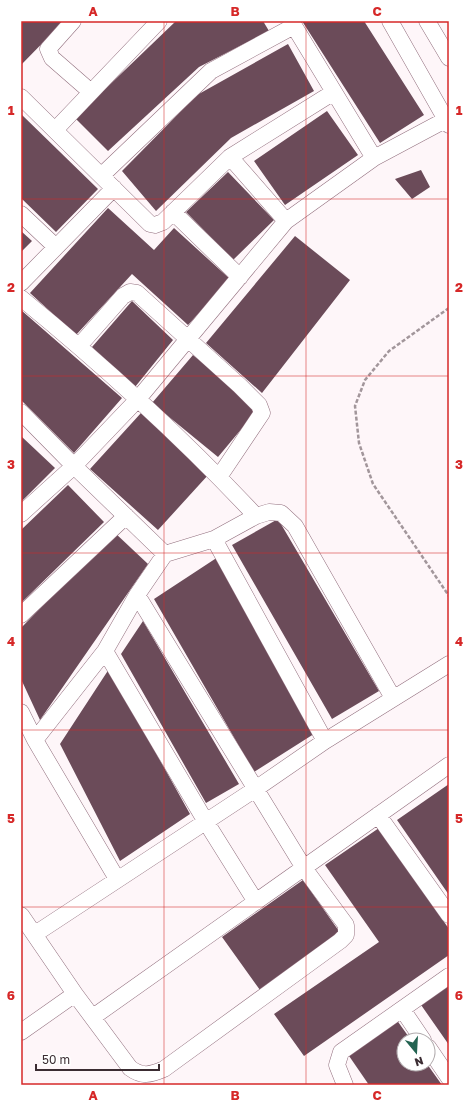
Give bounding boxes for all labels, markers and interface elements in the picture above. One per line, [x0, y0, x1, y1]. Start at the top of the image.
text: A [88, 3, 98, 19]
text: B [230, 3, 240, 19]
text: C [372, 3, 382, 19]
text: 1 [8, 102, 15, 118]
text: 1 [456, 102, 463, 118]
text: 2 [7, 279, 15, 295]
text: 2 [455, 279, 463, 295]
text: 3 [7, 456, 15, 472]
text: 3 [455, 456, 463, 472]
text: 4 [7, 633, 15, 649]
text: 4 [455, 633, 463, 649]
text: 5 [7, 810, 15, 826]
text: 5 [455, 810, 463, 826]
text: 6 [7, 987, 15, 1003]
text: 6 [455, 987, 463, 1003]
north arrow [396, 1032, 436, 1072]
scale bar [36, 1046, 159, 1072]
text: 50 m [42, 1052, 70, 1067]
text: N [413, 1055, 425, 1069]
text: A [88, 1087, 98, 1103]
text: B [230, 1087, 240, 1103]
text: C [372, 1087, 382, 1103]

